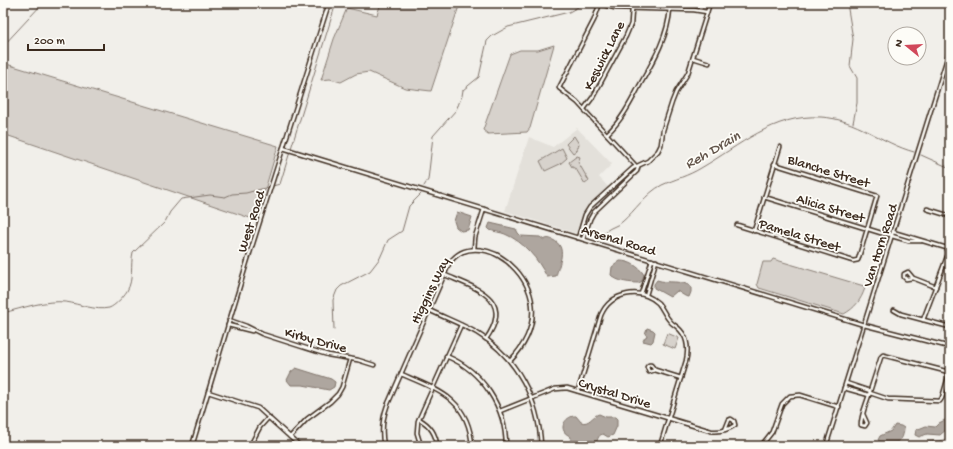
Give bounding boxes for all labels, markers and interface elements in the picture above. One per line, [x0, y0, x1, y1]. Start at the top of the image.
street label: Keswick Lane [581, 18, 630, 93]
scale bar [28, 26, 104, 52]
north arrow [887, 26, 927, 66]
text: 200 m [34, 35, 65, 49]
text: N [893, 38, 906, 49]
water label: Reh Drain [682, 127, 745, 174]
street label: Blanche Street [784, 152, 873, 193]
street label: West Road [234, 187, 271, 255]
street label: Alicia Street [794, 191, 868, 228]
street label: Van Horn Road [860, 200, 903, 290]
street label: Pamela Street [756, 216, 843, 257]
street label: Arsenal Road [579, 222, 659, 261]
street label: Higgins Way [408, 255, 455, 327]
street label: Kirby Drive [282, 325, 349, 358]
street label: Crystal Drive [576, 375, 653, 414]

